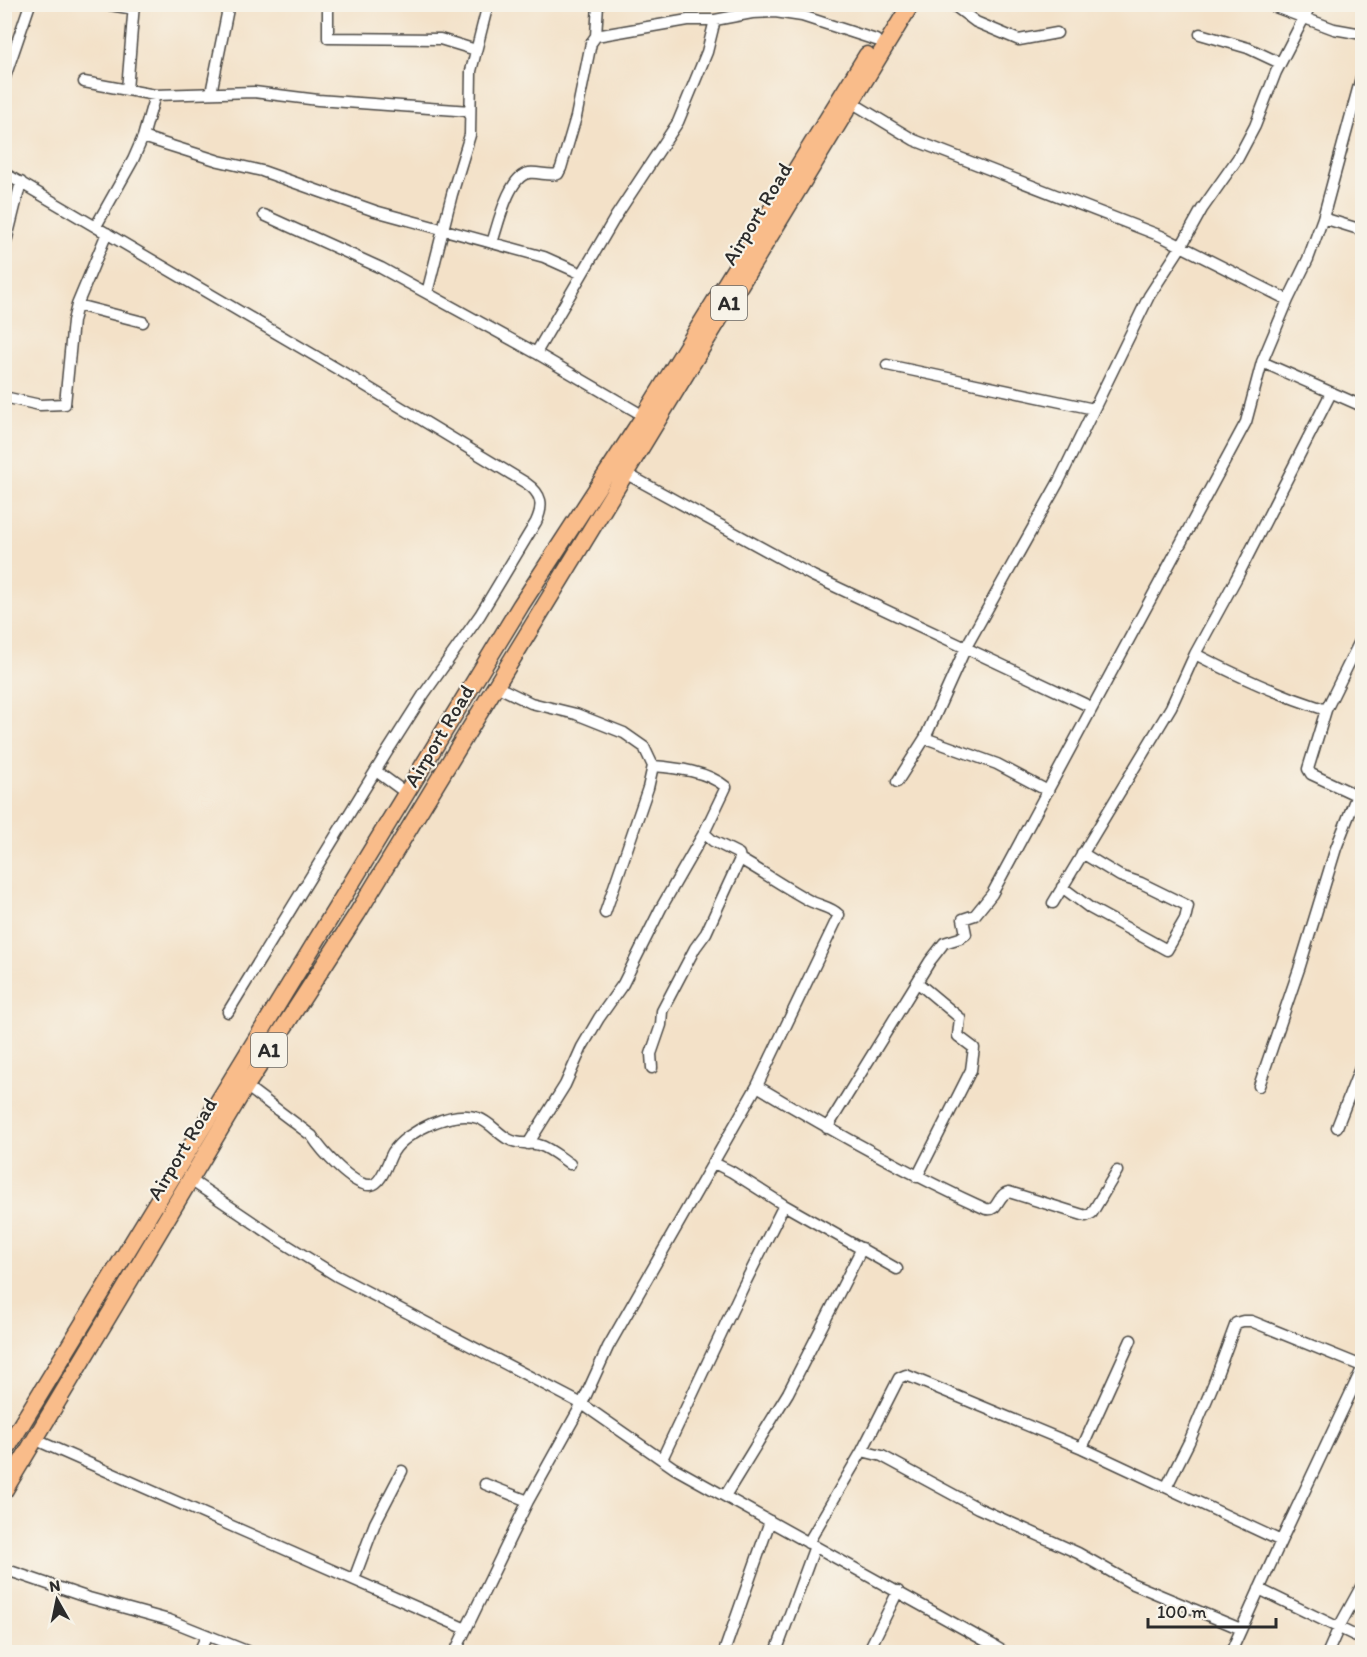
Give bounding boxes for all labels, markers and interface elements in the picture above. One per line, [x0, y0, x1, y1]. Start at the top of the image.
street label: Airport Road [716, 158, 797, 269]
road number: A1 [711, 286, 747, 320]
street label: Airport Road [398, 680, 479, 791]
road number: A1 [251, 1033, 287, 1067]
street label: Airport Road [141, 1093, 222, 1204]
north arrow [27, 1570, 87, 1630]
text: N [48, 1575, 62, 1596]
scale bar [1148, 1591, 1276, 1629]
text: 100 m [1157, 1601, 1207, 1623]

